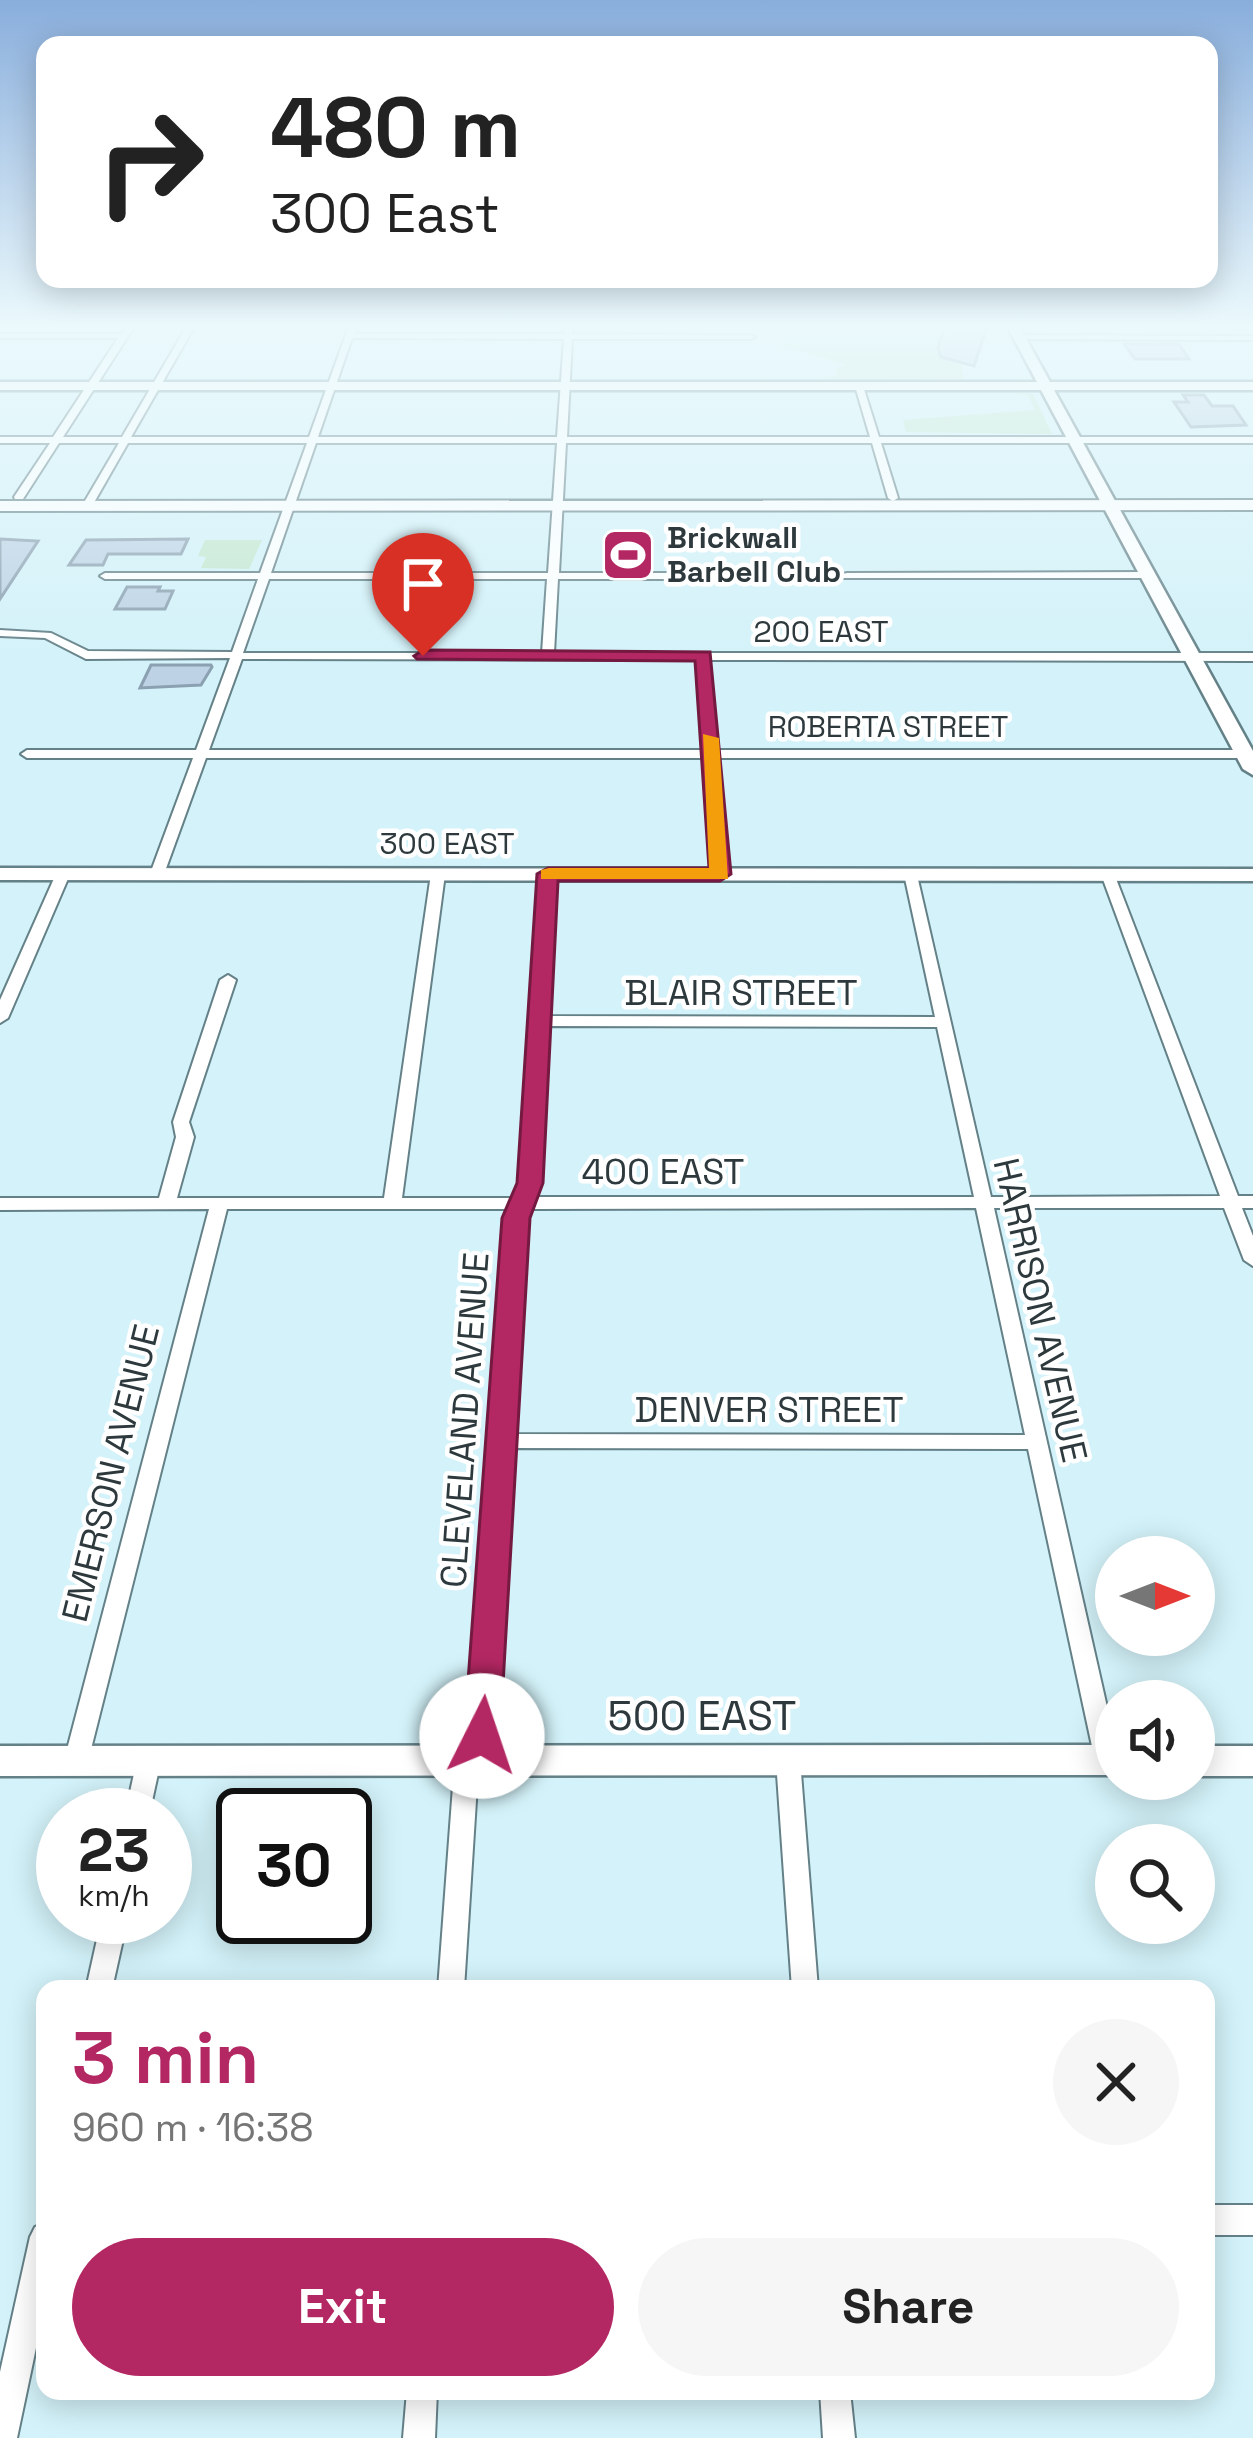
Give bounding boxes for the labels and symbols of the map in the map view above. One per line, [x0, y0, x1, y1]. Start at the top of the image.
place label: Brickwall Barbell Club [667, 518, 841, 591]
sports icon: Brickwall Barbell Club [600, 527, 656, 583]
pin [372, 533, 474, 656]
street label: 200 EAST [753, 612, 889, 651]
street label: ROBERTA STREET [768, 707, 1008, 746]
street label: 300 EAST [379, 824, 515, 863]
street label: BLAIR STREET [624, 970, 858, 1016]
street label: 400 EAST [582, 1149, 744, 1195]
street label: HARRISON AVENUE [983, 1154, 1097, 1467]
street label: CLEVELAND AVENUE [430, 1251, 500, 1589]
street label: EMERSON AVENUE [52, 1320, 170, 1627]
street label: DENVER STREET [634, 1387, 904, 1433]
north arrow [1095, 1536, 1215, 1656]
position arrow [419, 1673, 545, 1799]
street label: 500 EAST [608, 1689, 796, 1742]
speed limit sign: 30 [216, 1788, 372, 1944]

